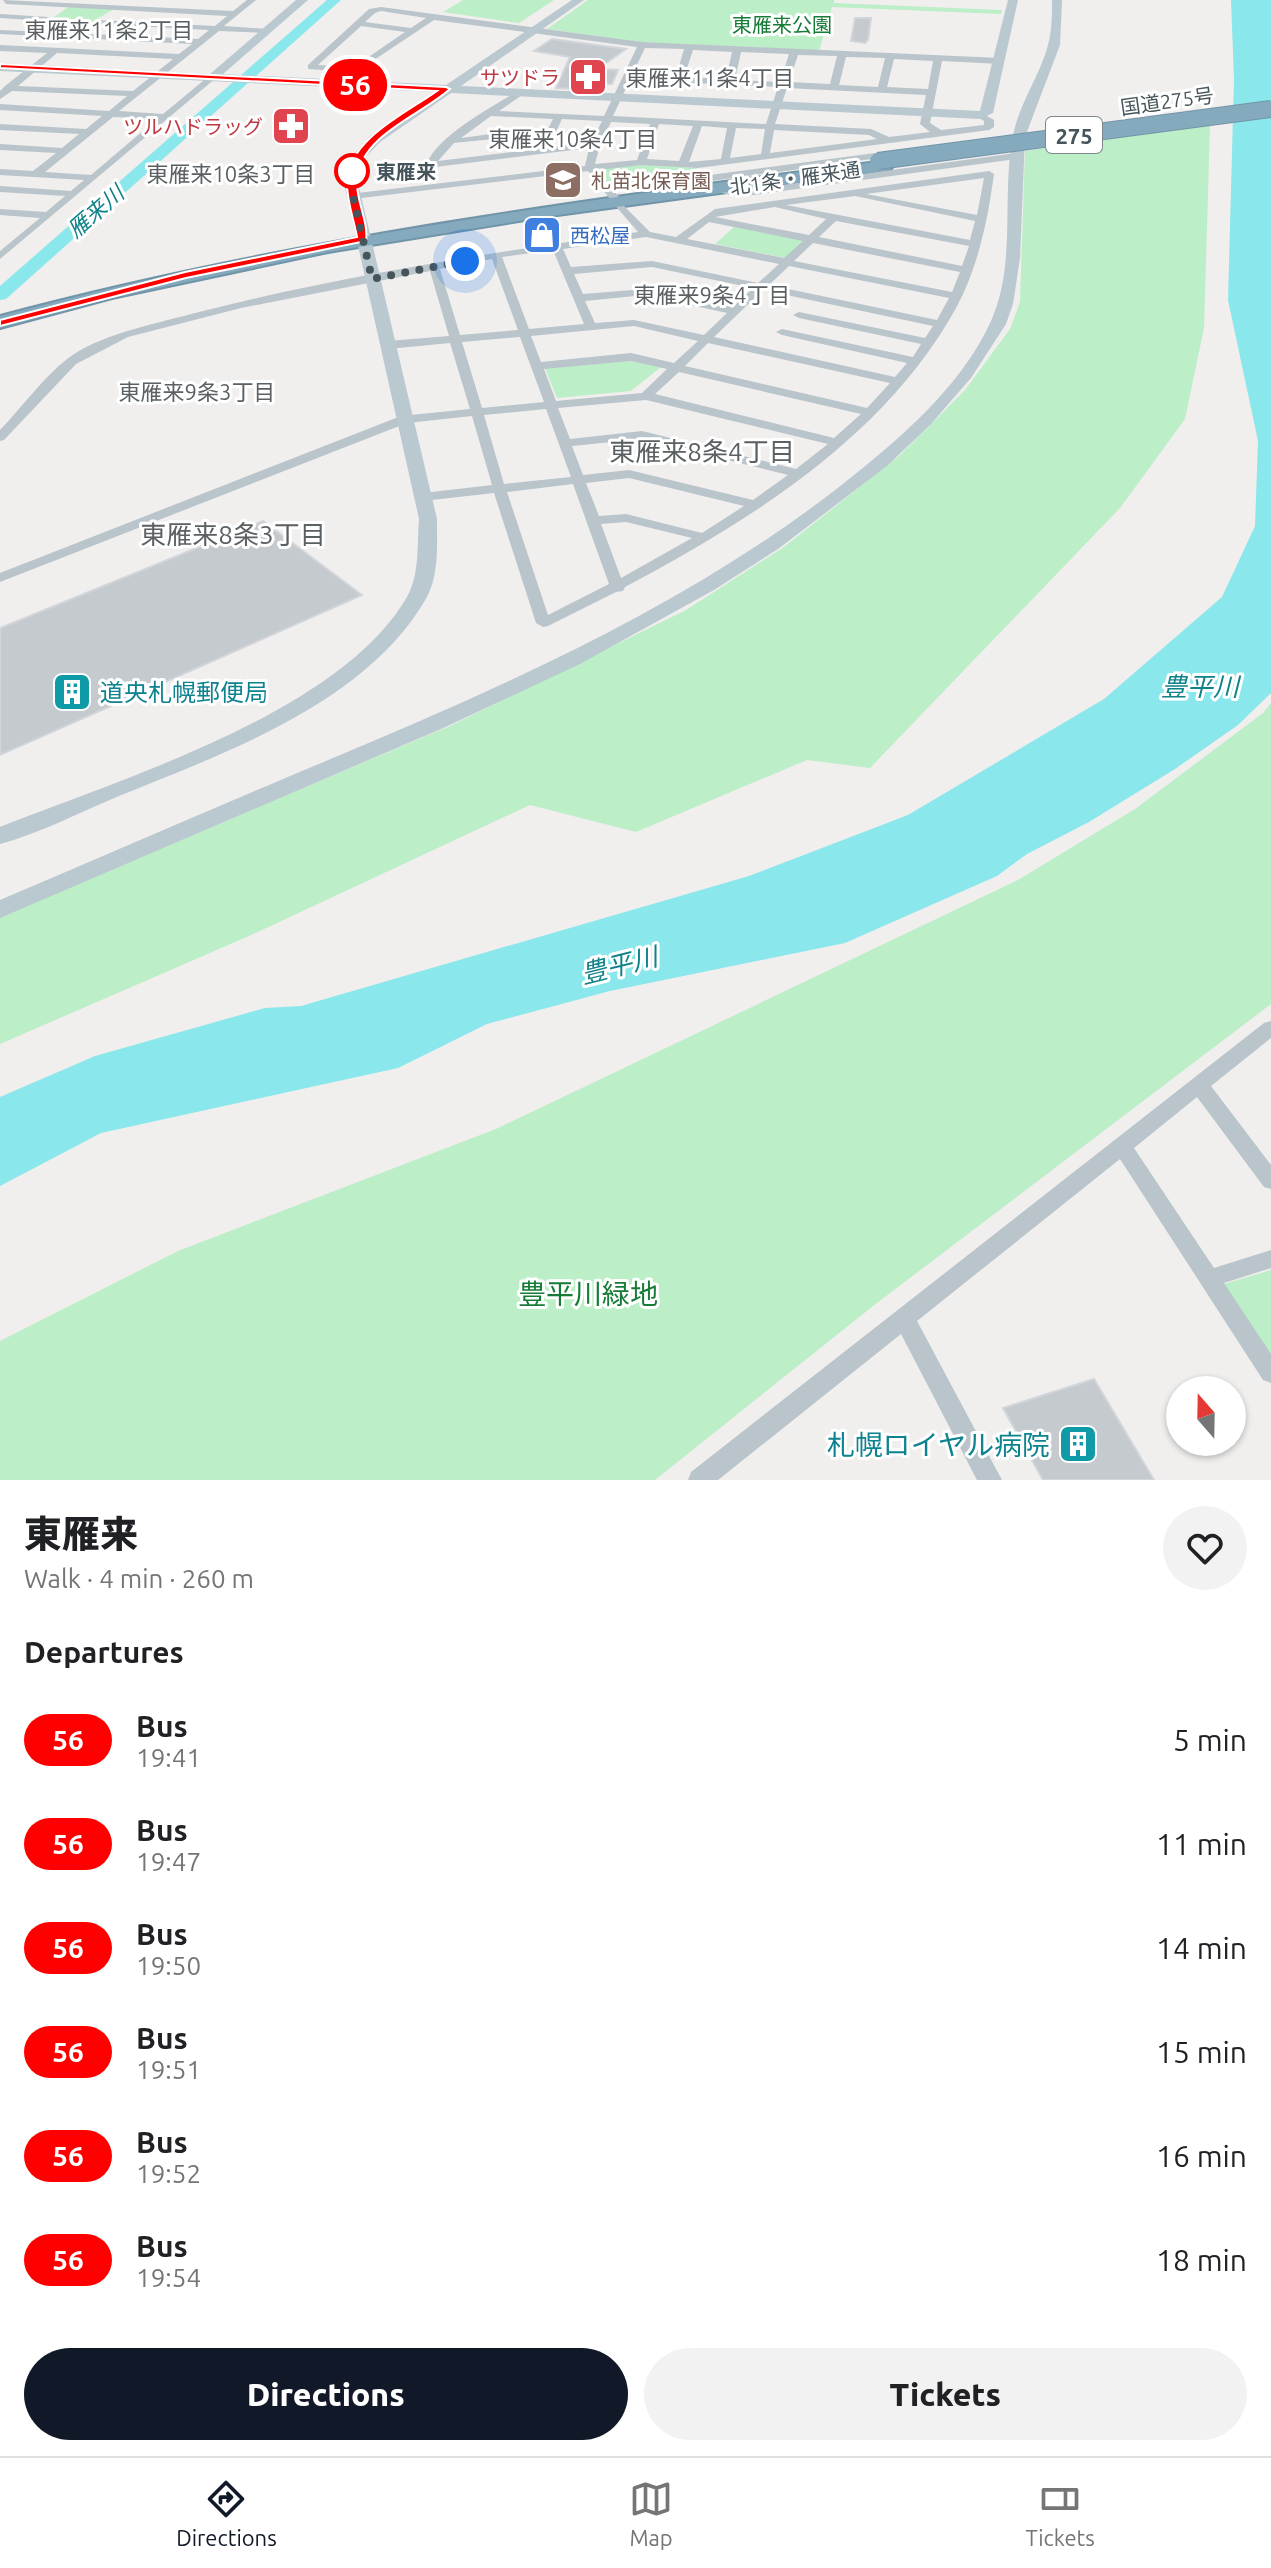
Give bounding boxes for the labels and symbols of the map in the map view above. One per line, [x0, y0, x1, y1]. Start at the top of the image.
park label: 東雁来公園 [732, 13, 832, 36]
district label: 東雁来11条2丁目 [24, 17, 194, 42]
pharmacy icon: サツドラ [567, 56, 609, 98]
line badge: 56 [319, 59, 391, 111]
district label: 東雁来11条4丁目 [625, 65, 795, 90]
place label: サツドラ [480, 66, 560, 89]
street label: 国道275号 [1119, 83, 1215, 119]
pharmacy icon: ツルハドラッグ [270, 105, 312, 147]
place label: ツルハドラッグ [123, 115, 263, 138]
road number: 275 [1046, 117, 1102, 153]
district label: 東雁来10条4丁目 [488, 126, 658, 151]
marker: 東雁来 [335, 154, 369, 188]
street label: 北1条・雁来通 [728, 157, 862, 199]
school or university icon: 札苗北保育園 [542, 159, 584, 201]
place label: 東雁来 [376, 160, 436, 183]
district label: 東雁来10条3丁目 [146, 161, 316, 186]
place label: 札苗北保育園 [591, 169, 711, 192]
water label: 雁来川 [62, 179, 130, 242]
shop icon: 西松屋 [521, 214, 563, 256]
place label: 西松屋 [570, 224, 630, 247]
your location [445, 241, 485, 281]
district label: 東雁来9条4丁目 [634, 282, 790, 307]
district label: 東雁来9条3丁目 [119, 379, 275, 404]
district label: 東雁来8条4丁目 [609, 437, 795, 466]
district label: 東雁来8条3丁目 [140, 520, 326, 549]
building icon: 道央札幌郵便局 [51, 671, 93, 713]
water label: 豊平川 [1161, 672, 1242, 701]
place label: 道央札幌郵便局 [100, 679, 268, 706]
water label: 豊平川 [578, 941, 663, 989]
park label: 豊平川緑地 [518, 1278, 658, 1309]
north arrow [1166, 1376, 1246, 1456]
building icon: 札幌ロイヤル病院 [1057, 1423, 1099, 1465]
place label: 札幌ロイヤル病院 [827, 1429, 1050, 1460]

